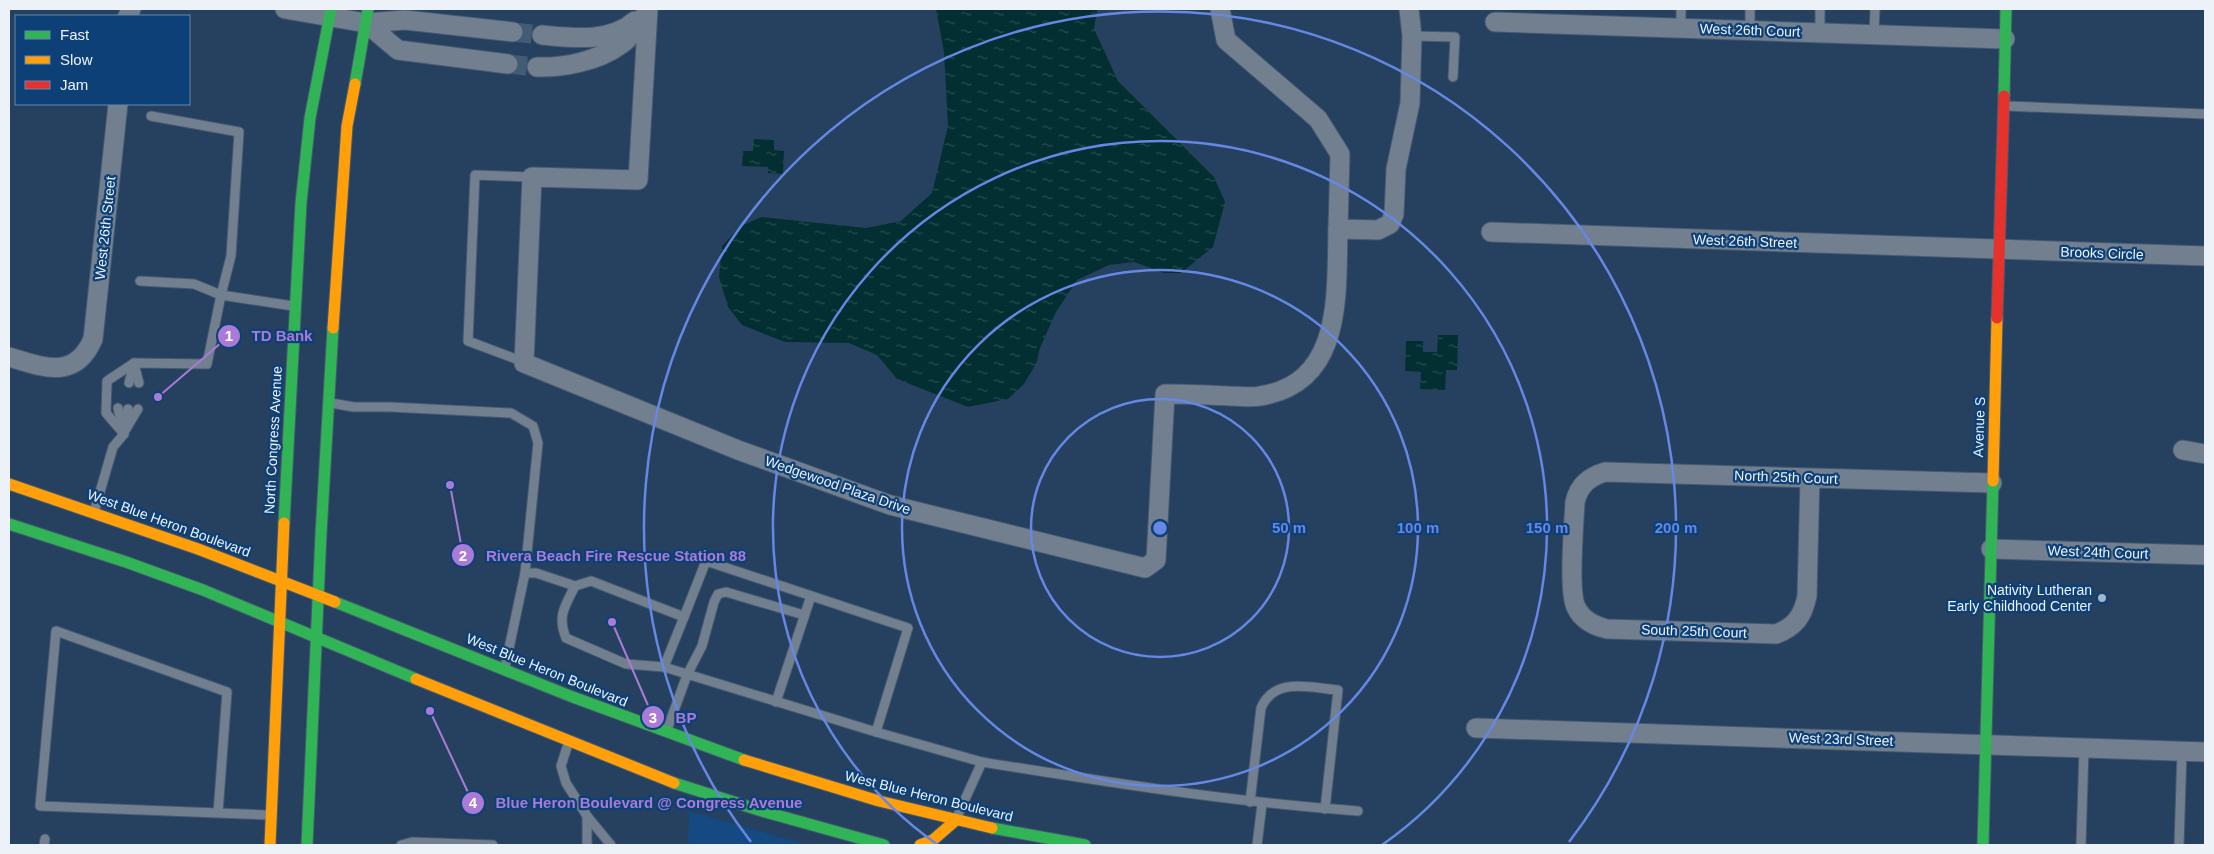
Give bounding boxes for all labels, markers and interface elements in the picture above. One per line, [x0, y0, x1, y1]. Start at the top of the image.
legend [15, 15, 190, 105]
street label: West 26th Court [1699, 20, 1801, 40]
text: Fast [60, 26, 90, 43]
text: Slow [60, 51, 93, 68]
text: Jam [60, 76, 88, 93]
street label: West 26th Street [92, 175, 118, 281]
street label: West 26th Street [1693, 231, 1797, 251]
street label: Brooks Circle [2060, 244, 2144, 262]
callout: TD Bank [217, 321, 323, 351]
text: 1 [225, 327, 233, 344]
text: TD Bank [252, 327, 313, 344]
street label: North Congress Avenue [261, 365, 285, 515]
street label: Avenue S [1970, 397, 1988, 457]
street label: Wedgewood Plaza Drive [763, 453, 913, 518]
street label: North 25th Court [1734, 467, 1838, 487]
street label: West Blue Heron Boulevard [85, 486, 253, 560]
centre of rings [1151, 519, 1169, 537]
text: 50 m [1272, 519, 1306, 536]
text: 100 m [1397, 519, 1439, 536]
text: 150 m [1526, 519, 1568, 536]
text: 200 m [1655, 519, 1697, 536]
callout: Rivera Beach Fire Rescue Station 88 [451, 540, 756, 570]
street label: West 24th Court [2047, 542, 2149, 562]
text: 2 [459, 547, 467, 564]
text: Rivera Beach Fire Rescue Station 88 [486, 547, 746, 564]
place label: Nativity Lutheran Early Childhood Center [1947, 582, 2092, 614]
marker: Nativity Lutheran Early Childhood Center [2096, 592, 2108, 604]
street label: South 25th Court [1641, 621, 1747, 641]
street label: West Blue Heron Boulevard [464, 630, 630, 710]
callout: BP [641, 702, 707, 732]
text: 3 [649, 709, 657, 726]
text: BP [676, 709, 696, 726]
street label: West 23rd Street [1788, 729, 1894, 749]
street label: West Blue Heron Boulevard [843, 767, 1015, 825]
callout: Blue Heron Boulevard @ Congress Avenue [460, 788, 813, 818]
text: 4 [469, 794, 478, 811]
text: Blue Heron Boulevard @ Congress Avenue [496, 794, 802, 811]

